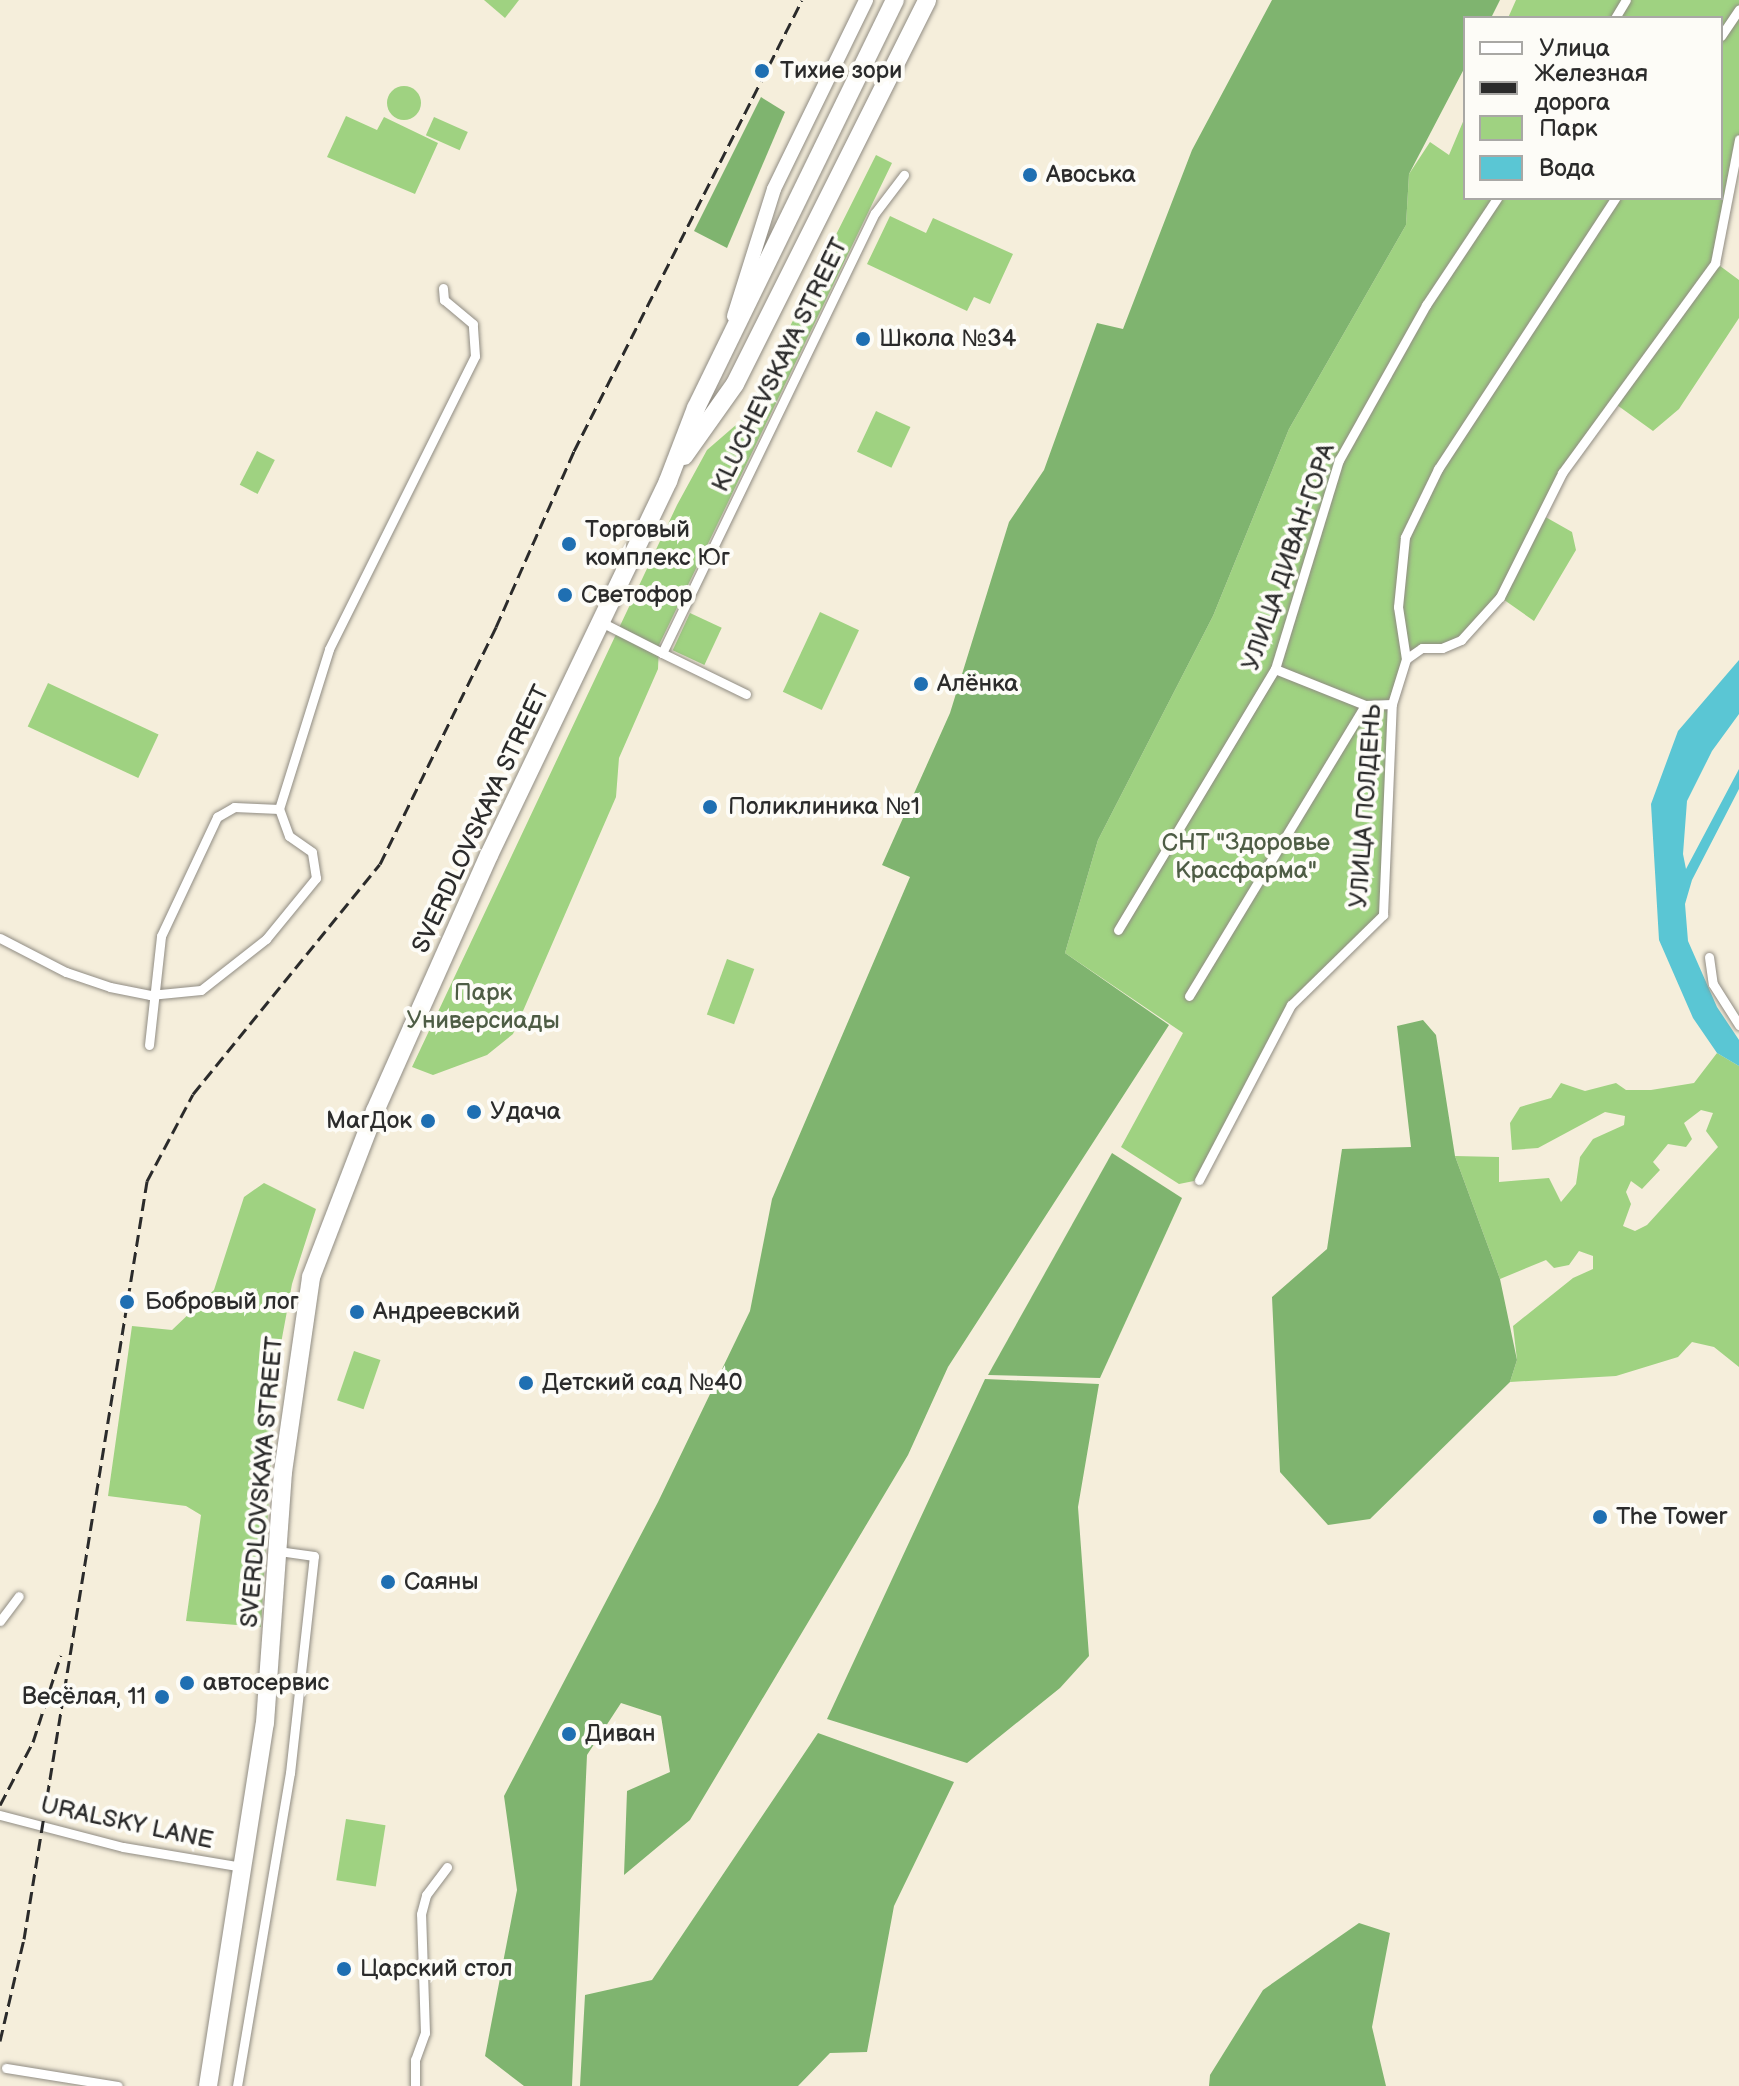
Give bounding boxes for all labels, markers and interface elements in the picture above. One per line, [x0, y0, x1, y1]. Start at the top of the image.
legend [1463, 16, 1723, 200]
text: Улица [1539, 34, 1610, 63]
place label: Тихие зори [780, 57, 902, 85]
text: Железная дорога [1534, 59, 1648, 117]
marker: Тихие зори [751, 60, 773, 82]
text: Парк [1539, 114, 1597, 143]
text: Вода [1539, 154, 1595, 183]
place label: Авоська [1046, 161, 1136, 189]
marker: Авоська [1021, 166, 1039, 184]
street label: KLUCHEVSKAYA STREET [706, 233, 854, 497]
place label: Школа №34 [879, 325, 1016, 353]
marker: Школа №34 [854, 330, 872, 348]
street label: УЛИЦА ДИВАН-ГОРА [1237, 440, 1341, 674]
place label: Торговый комплекс Юг [585, 516, 730, 572]
marker: Торговый комплекс Юг [560, 535, 578, 553]
place label: Светофор [581, 581, 693, 609]
marker: Светофор [556, 586, 574, 604]
place label: Алёнка [937, 670, 1019, 698]
marker: Алёнка [912, 675, 930, 693]
street label: SVERDLOVSKAYA STREET [406, 680, 556, 958]
street label: УЛИЦА ПОЛДЕНЬ [1345, 703, 1387, 909]
place label: Поликлиника №1 [728, 793, 920, 821]
marker: Поликлиника №1 [699, 796, 721, 818]
park label: СНТ "Здоровье Красфарма" [1162, 829, 1330, 885]
park label: Парк Универсиады [406, 979, 560, 1035]
place label: Удача [490, 1098, 561, 1126]
marker: Удача [465, 1103, 483, 1121]
place label: МагДок [326, 1107, 412, 1135]
marker: МагДок [419, 1112, 437, 1130]
place label: Бобровый лог [145, 1288, 299, 1316]
marker: Бобровый лог [116, 1291, 138, 1313]
place label: Андреевский [373, 1298, 520, 1326]
marker: Андреевский [348, 1303, 366, 1321]
street label: SVERDLOVSKAYA STREET [235, 1335, 289, 1629]
place label: Детский сад №40 [542, 1369, 743, 1397]
marker: Детский сад №40 [517, 1374, 535, 1392]
place label: The Tower [1616, 1503, 1728, 1531]
marker: The Tower [1591, 1508, 1609, 1526]
place label: Саяны [404, 1568, 479, 1596]
marker: Саяны [379, 1573, 397, 1591]
place label: автосервис [203, 1669, 329, 1697]
marker: автосервис [178, 1674, 196, 1692]
place label: Весёлая, 11 [22, 1683, 146, 1711]
marker: Весёлая, 11 [153, 1688, 171, 1706]
place label: Диван [585, 1720, 656, 1748]
marker: Диван [560, 1725, 578, 1743]
street label: URALSKY LANE [38, 1791, 216, 1855]
place label: Царский стол [360, 1955, 513, 1983]
marker: Царский стол [335, 1960, 353, 1978]

